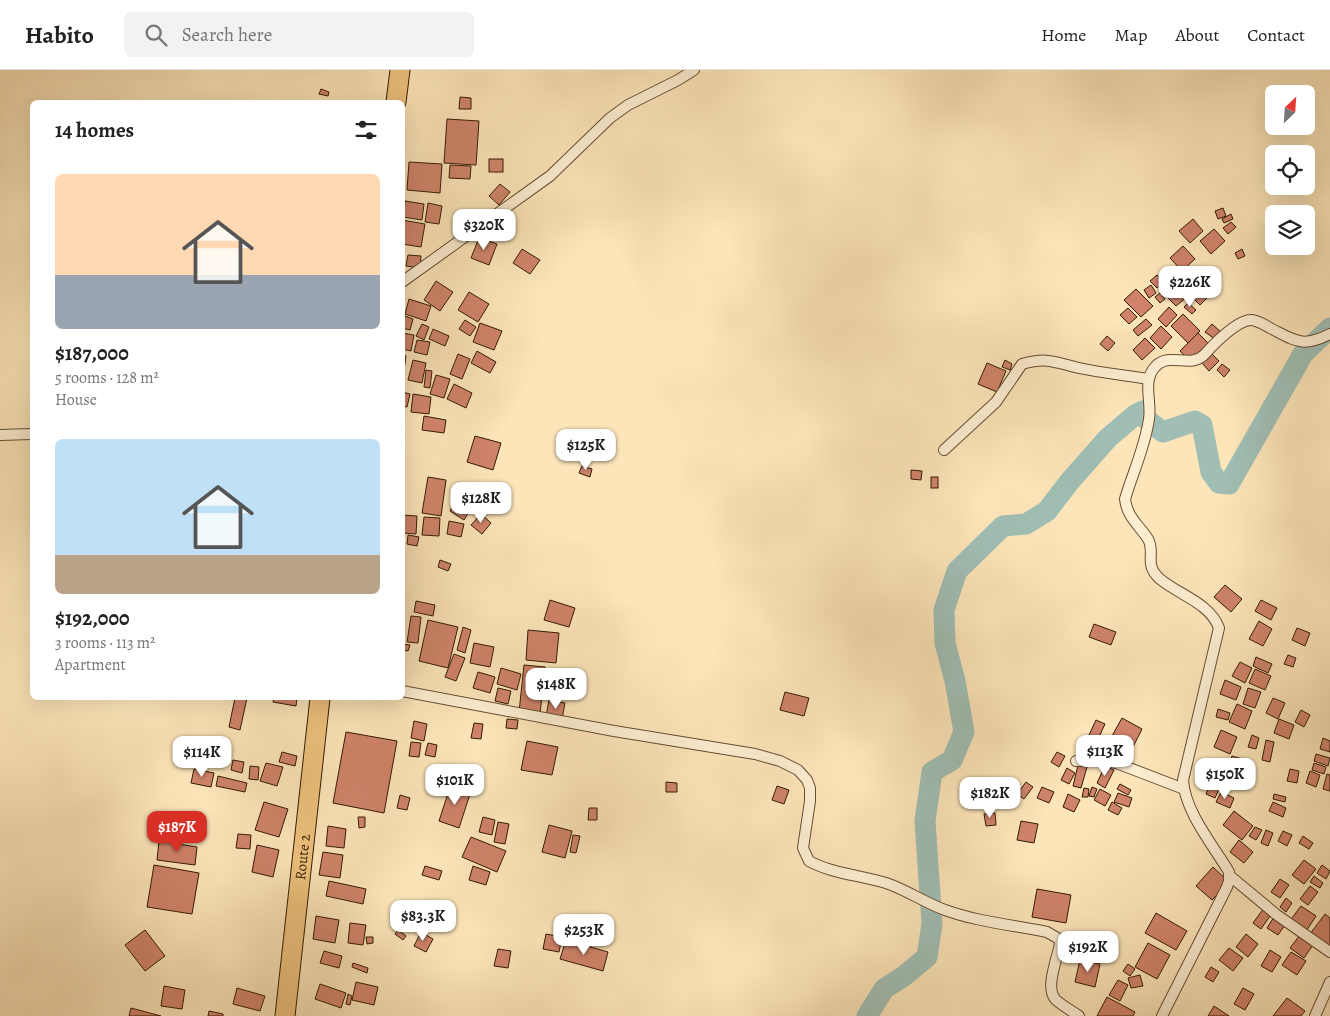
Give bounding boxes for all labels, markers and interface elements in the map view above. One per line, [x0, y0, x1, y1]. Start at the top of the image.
search box [124, 12, 474, 57]
text: Habito [25, 19, 94, 51]
icon: search [142, 21, 170, 49]
text: Search here [182, 22, 272, 48]
text: Home [1041, 23, 1086, 47]
text: Map [1114, 23, 1147, 47]
text: About [1175, 23, 1219, 47]
text: Contact [1247, 23, 1305, 47]
north arrow [1265, 85, 1315, 135]
map controls [1265, 85, 1315, 255]
text: 14 homes [55, 116, 134, 144]
icon: filters [352, 116, 380, 144]
button: locate [1265, 145, 1315, 195]
button: layers [1265, 205, 1315, 255]
icon: home [173, 207, 263, 297]
pin: $320K [449, 208, 519, 251]
text: $320K [464, 214, 504, 236]
pin: $226K [1155, 266, 1225, 308]
text: $226K [1170, 271, 1210, 293]
text: $187,000 [55, 339, 129, 367]
text: 5 rooms · 128 m² [55, 367, 159, 389]
text: House [55, 389, 97, 411]
pin: $125K [551, 428, 621, 471]
text: $125K [567, 434, 605, 456]
icon: home [173, 472, 263, 562]
pin: $128K [446, 482, 516, 524]
text: $128K [461, 487, 501, 509]
text: $192,000 [55, 604, 130, 632]
text: 3 rooms · 113 m² [55, 632, 155, 654]
text: Apartment [55, 654, 126, 676]
pin: $148K [521, 668, 591, 710]
text: $148K [537, 673, 575, 695]
pin: $113K [1070, 734, 1140, 777]
pin: $114K [167, 736, 237, 778]
text: $113K [1087, 740, 1123, 762]
text: $114K [184, 741, 220, 763]
pin: $150K [1190, 758, 1260, 800]
text: $150K [1206, 763, 1244, 785]
pin: $101K [420, 764, 490, 806]
text: $101K [436, 769, 474, 791]
pin: $182K [955, 776, 1025, 819]
text: $182K [970, 782, 1010, 804]
pin: $187K [142, 810, 212, 853]
text: $187K [158, 816, 196, 838]
street label: Route 2 [290, 833, 315, 881]
pin: $83.3K [382, 900, 464, 942]
text: $83.3K [401, 905, 445, 927]
pin: $253K [549, 914, 619, 956]
text: $253K [564, 919, 604, 941]
pin: $192K [1053, 930, 1123, 973]
text: $192K [1069, 936, 1107, 958]

